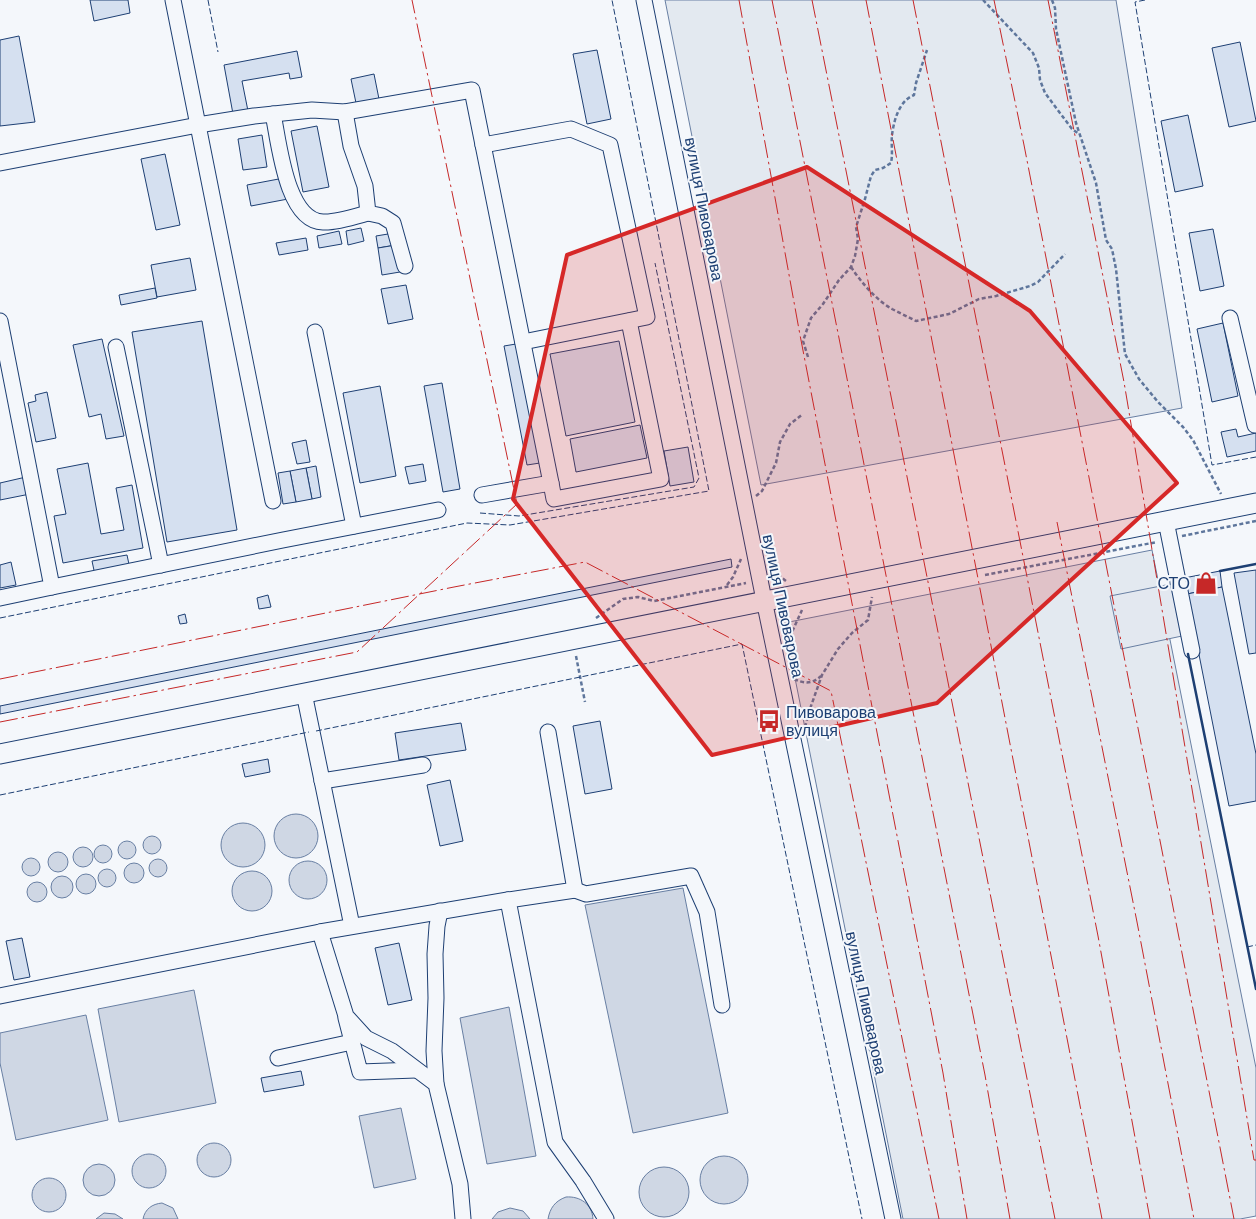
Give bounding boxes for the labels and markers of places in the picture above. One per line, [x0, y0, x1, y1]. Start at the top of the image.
shop icon: СТО [1193, 570, 1219, 596]
place label: СТО [1157, 573, 1190, 594]
place label: Пивоварова вулиця [786, 702, 876, 741]
bus stop icon: Пивоварова вулиця [756, 708, 782, 734]

